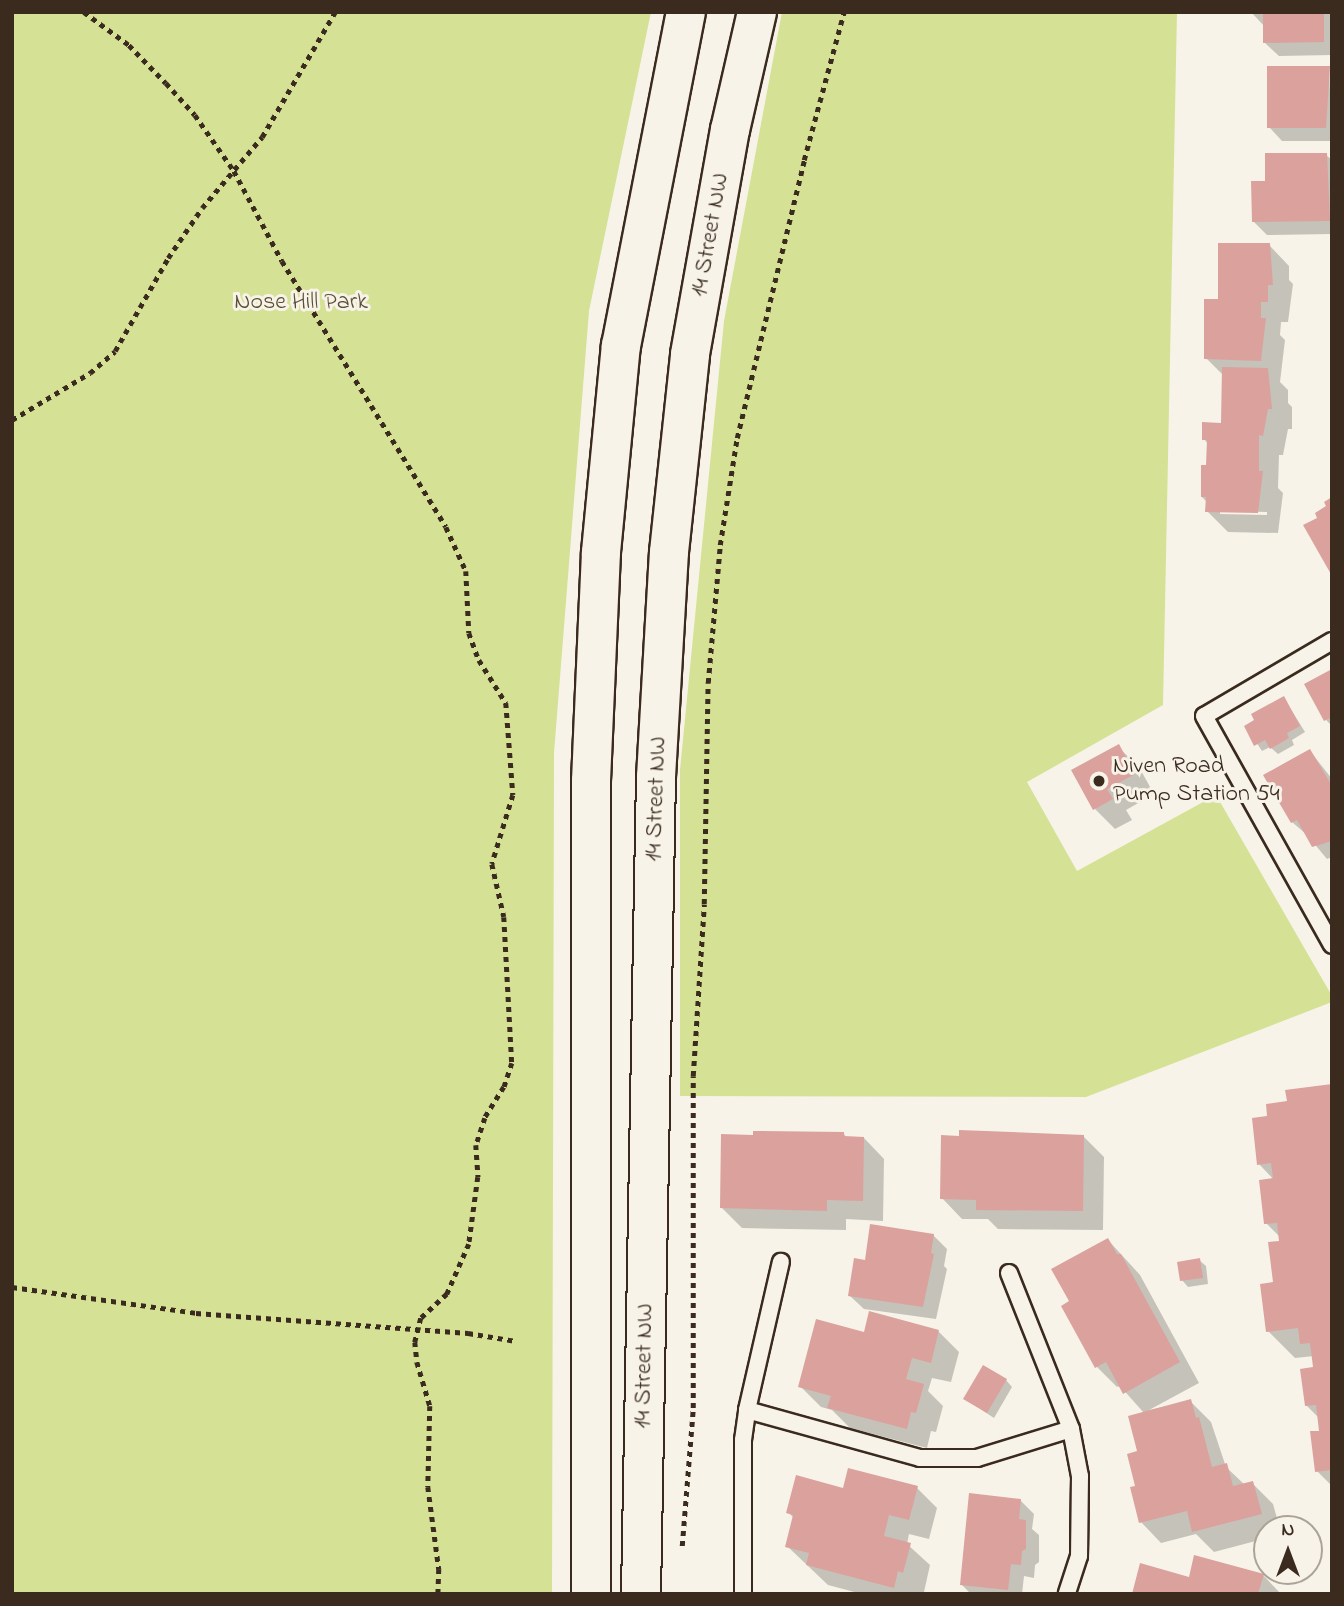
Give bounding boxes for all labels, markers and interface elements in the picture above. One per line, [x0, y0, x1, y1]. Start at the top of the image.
street label: 14 Street NW [686, 171, 736, 299]
park label: Nose Hill Park [234, 289, 368, 317]
street label: 14 Street NW [640, 736, 674, 862]
place label: Niven Road Pump Station 54 [1113, 753, 1280, 809]
marker: Niven Road Pump Station 54 [1091, 773, 1107, 789]
street label: 14 Street NW [630, 1303, 660, 1429]
north arrow [1253, 1515, 1323, 1585]
text: N [1282, 1517, 1294, 1544]

